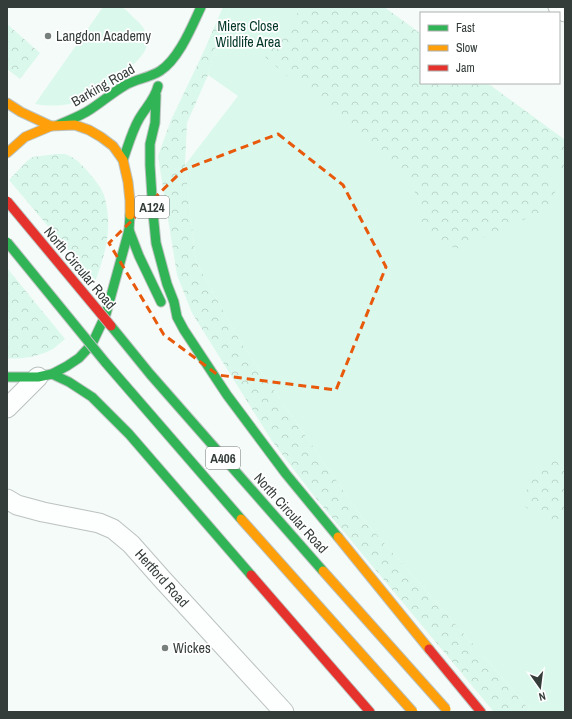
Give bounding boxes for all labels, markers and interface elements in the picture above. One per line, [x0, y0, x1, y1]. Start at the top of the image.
legend [420, 12, 560, 84]
park label: Miers Close Wildlife Area [215, 17, 281, 51]
text: Fast [456, 20, 475, 36]
place label: Langdon Academy [56, 27, 151, 45]
marker: Langdon Academy [43, 31, 53, 41]
text: Slow [456, 40, 478, 56]
street label: Barking Road [68, 60, 138, 110]
text: Jam [456, 60, 475, 76]
road number: A124 [135, 196, 169, 218]
street label: North Circular Road [40, 223, 120, 313]
road number: A406 [206, 447, 240, 469]
street label: North Circular Road [250, 469, 332, 557]
street label: Hertford Road [131, 545, 193, 611]
place label: Wickes [173, 639, 211, 657]
marker: Wickes [160, 643, 170, 653]
north arrow [520, 667, 560, 707]
text: N [538, 689, 547, 704]

